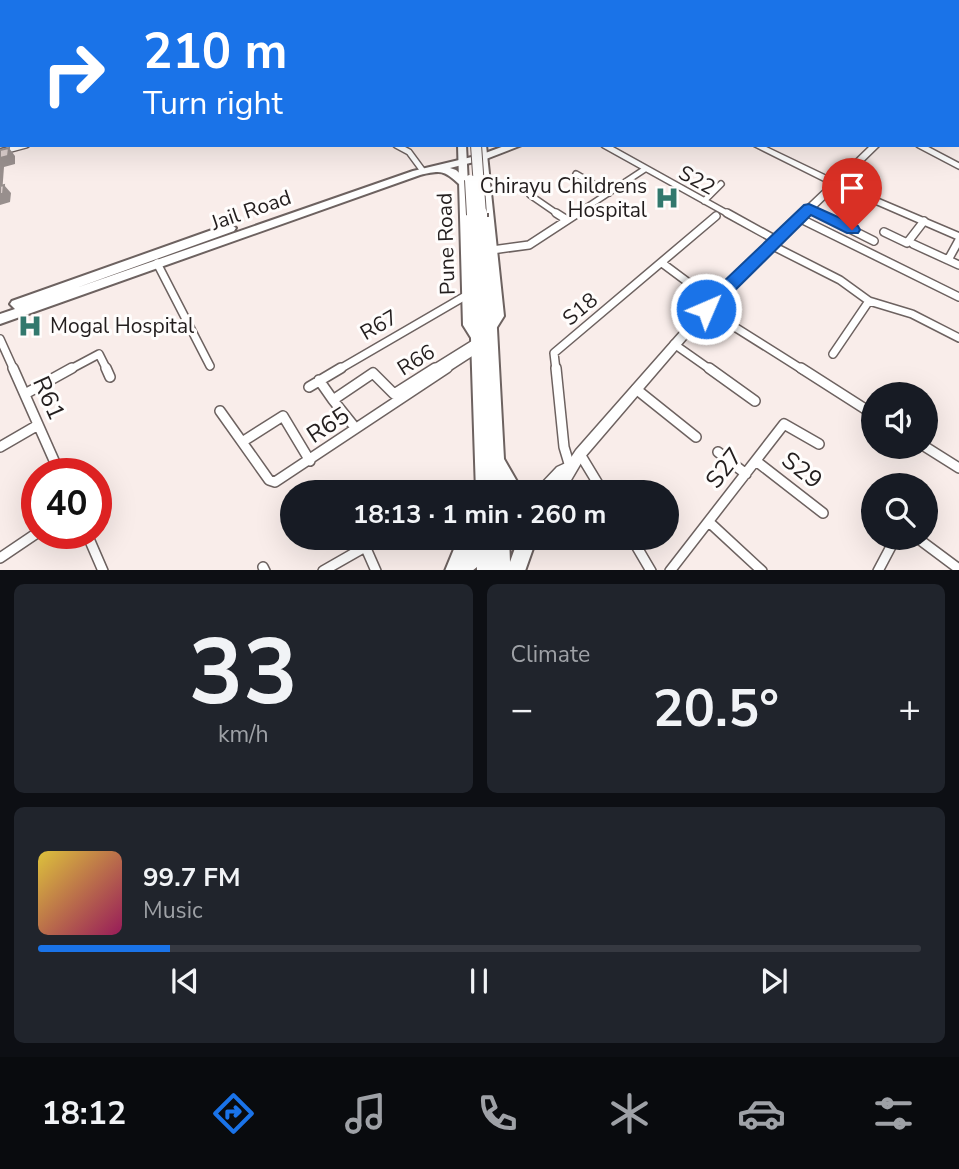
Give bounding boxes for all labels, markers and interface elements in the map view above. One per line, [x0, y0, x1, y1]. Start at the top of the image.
text: 210 m [143, 18, 287, 85]
icon: right [28, 28, 119, 119]
text: Turn right [143, 82, 283, 125]
pin [822, 158, 882, 230]
street label: S22 [674, 159, 720, 201]
icon: arrive [833, 169, 871, 207]
place label: Chirayu Childrens Hospital [480, 172, 648, 224]
street label: Jail Road [206, 183, 295, 237]
hospital icon: Chirayu Childrens Hospital [653, 184, 681, 212]
street label: Pune Road [430, 192, 462, 296]
position arrow [669, 272, 743, 346]
street label: S18 [556, 286, 604, 332]
street label: R67 [355, 303, 403, 347]
hospital icon: Mogal Hospital [16, 312, 44, 340]
place label: Mogal Hospital [50, 312, 195, 340]
street label: R66 [392, 338, 440, 382]
street label: R61 [25, 371, 73, 425]
map controls [861, 382, 938, 550]
button: sound [861, 382, 938, 459]
street label: R65 [300, 399, 356, 451]
street label: S27 [698, 441, 750, 495]
street label: S29 [775, 444, 829, 496]
speed limit sign: 40 [21, 458, 112, 549]
button: search [861, 473, 938, 550]
text: 18:13 · 1 min · 260 m [353, 497, 606, 532]
text: 33 [189, 611, 298, 735]
text: Climate [511, 639, 590, 670]
text: 20.5° [653, 673, 779, 744]
text: − [511, 684, 533, 735]
text: + [898, 684, 921, 735]
text: km/h [218, 719, 269, 750]
text: 99.7 FM [143, 860, 240, 895]
text: Music [143, 895, 203, 926]
icon: previous [166, 962, 204, 1000]
icon: pause [460, 962, 498, 1000]
icon: next [755, 962, 793, 1000]
icon: directions [209, 1089, 258, 1138]
icon: music [341, 1089, 390, 1138]
icon: phone [473, 1089, 522, 1138]
icon: climate [605, 1089, 654, 1138]
icon: car [737, 1089, 786, 1138]
icon: filters [869, 1089, 918, 1138]
text: 18:12 [41, 1092, 126, 1135]

